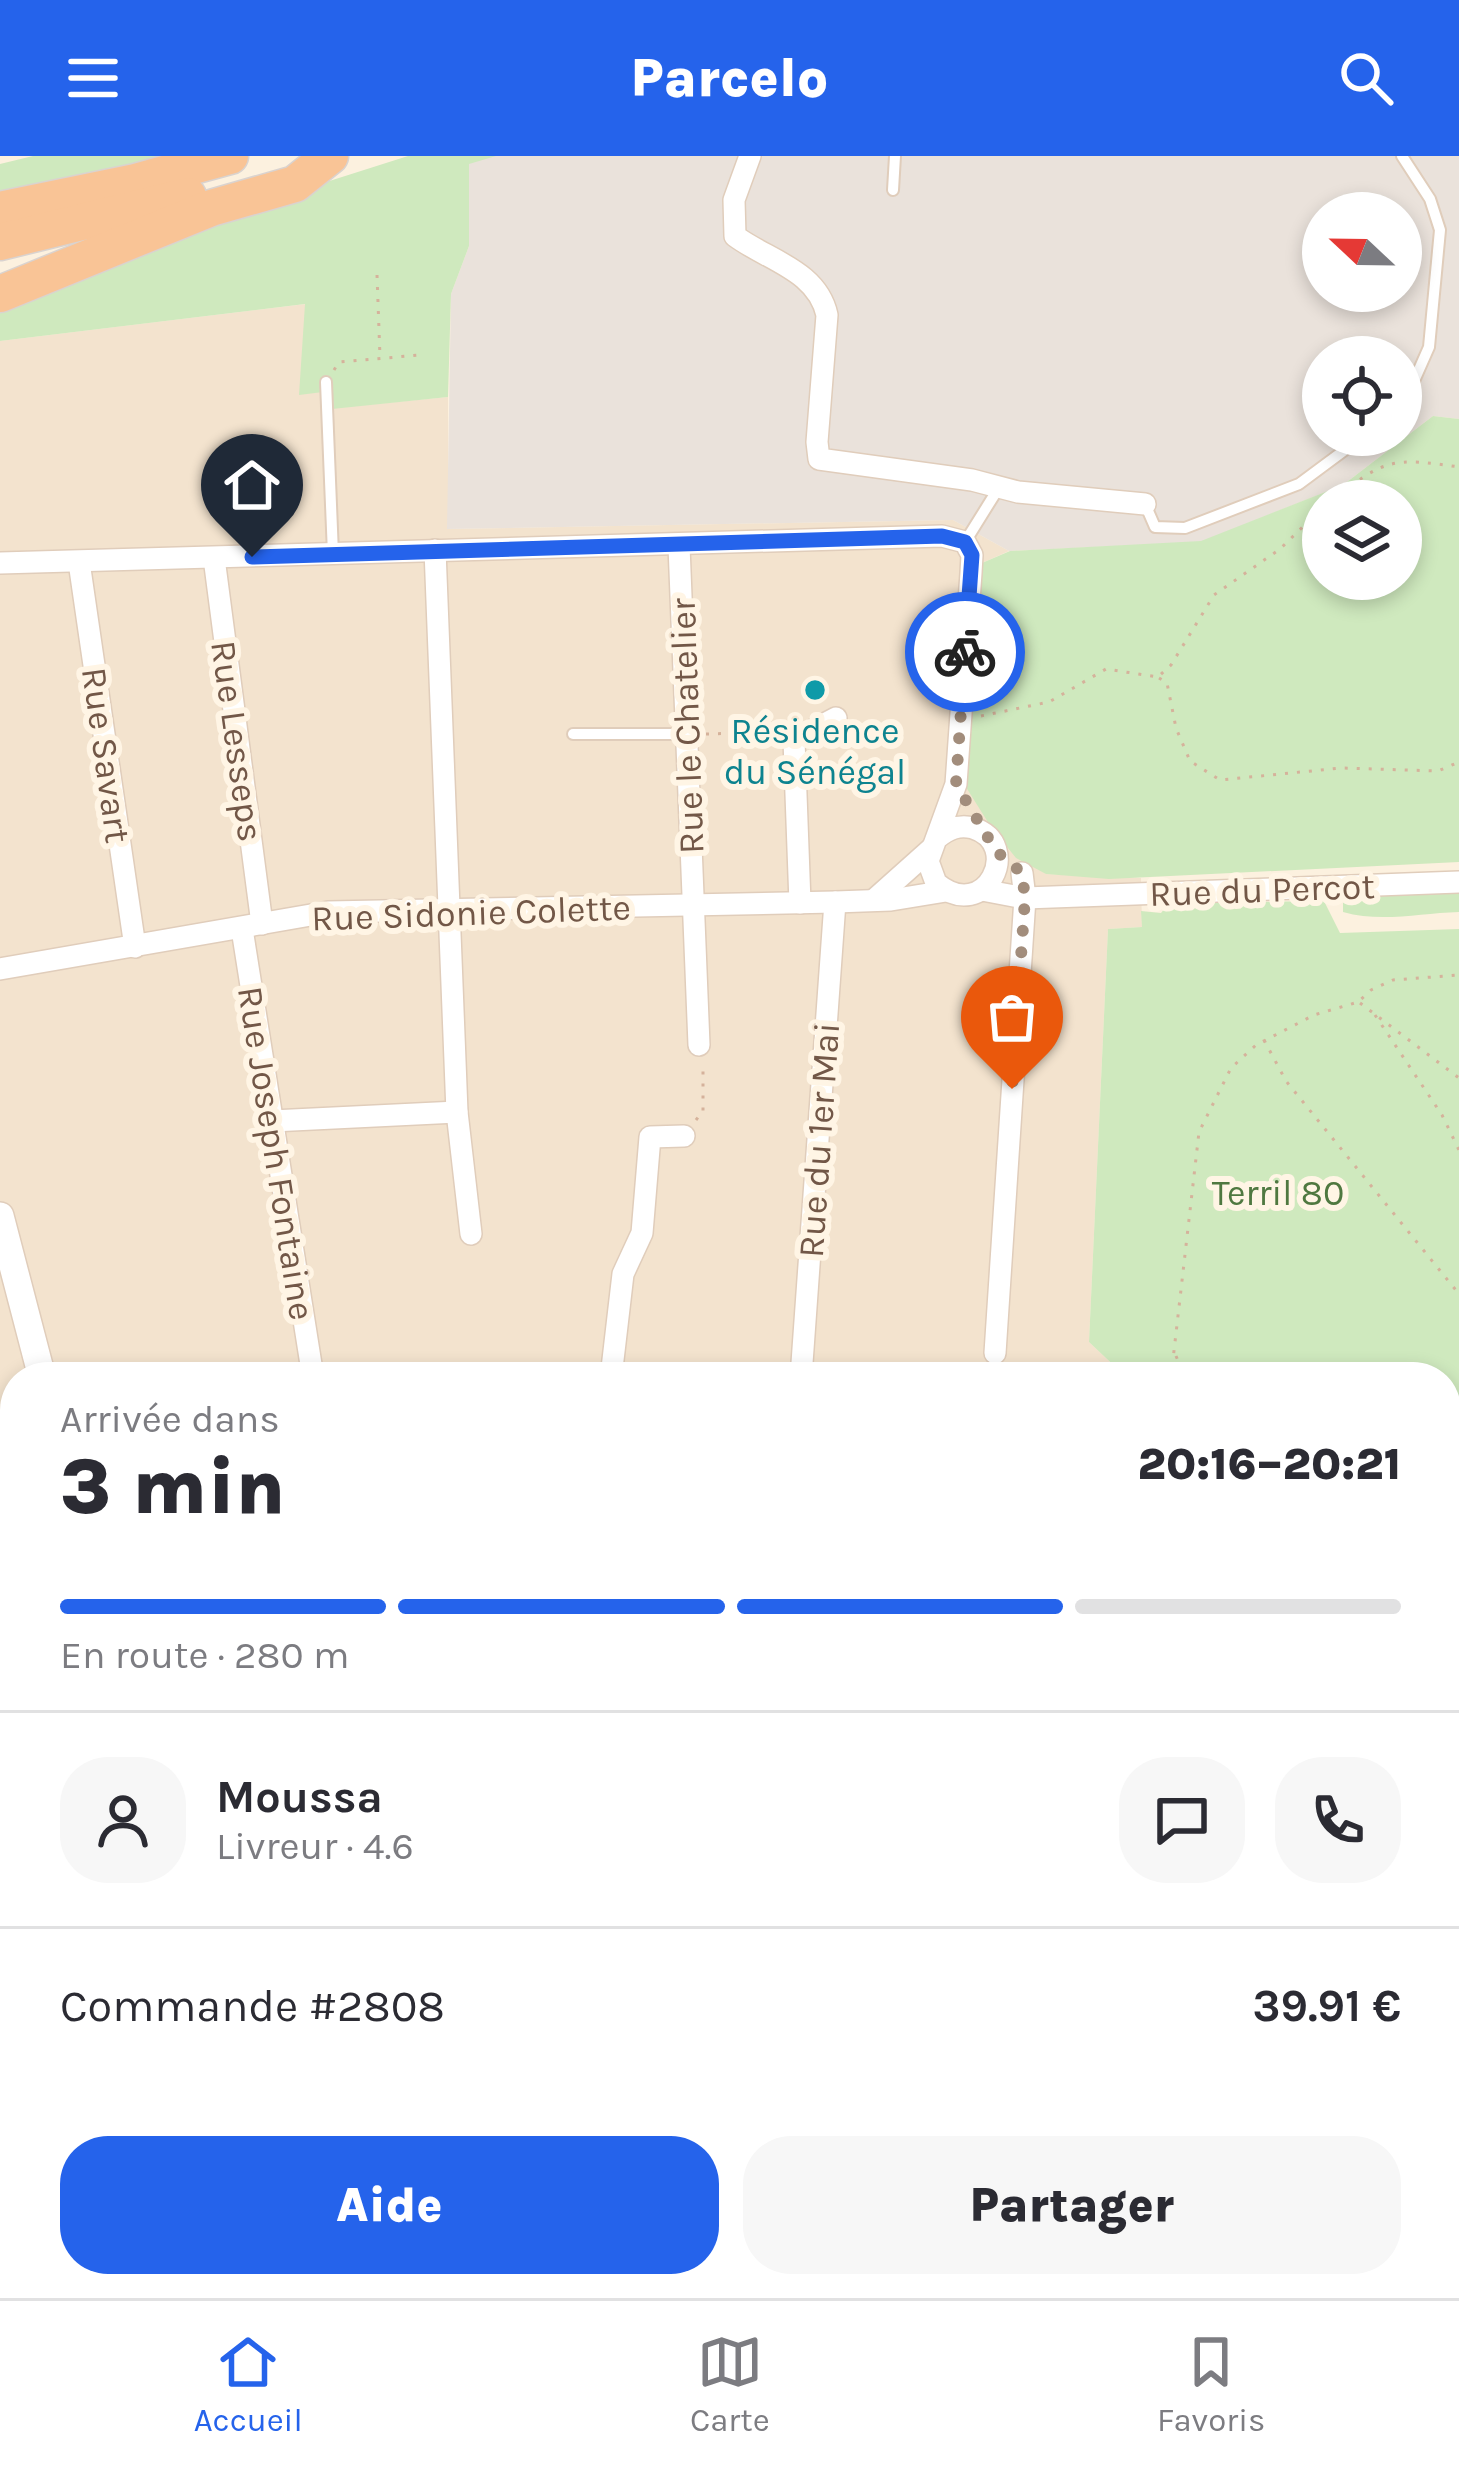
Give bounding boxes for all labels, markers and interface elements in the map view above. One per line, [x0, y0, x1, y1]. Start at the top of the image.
icon: menu [60, 45, 126, 111]
icon: search [1333, 45, 1399, 111]
text: Parcelo [631, 46, 828, 110]
north arrow [1302, 192, 1422, 312]
map controls [1302, 192, 1422, 600]
button: locate [1302, 336, 1422, 456]
pin [201, 434, 303, 557]
icon: home [219, 452, 285, 518]
button: layers [1302, 480, 1422, 600]
courier [905, 592, 1025, 712]
street label: Rue le Chatelier [662, 596, 712, 855]
icon: bike [932, 619, 998, 685]
street label: Rue Lesseps [202, 638, 272, 844]
street label: Rue Savart [73, 665, 139, 846]
marker: Résidence du Sénégal [802, 677, 828, 703]
place label: Résidence du Sénégal [724, 710, 906, 793]
street label: Rue du Percot [1148, 865, 1376, 915]
street label: Rue Sidonie Colette [311, 886, 632, 940]
pin [961, 966, 1063, 1089]
street label: Rue Joseph Fontaine [229, 983, 323, 1323]
icon: bag [979, 984, 1045, 1050]
street label: Rue du 1er Mai [790, 1021, 848, 1259]
park label: Terril 80 [1212, 1172, 1344, 1214]
text: Arrivée dans [60, 1396, 280, 1442]
text: 20:16–20:21 [1138, 1438, 1401, 1490]
text: 3 min [60, 1441, 285, 1533]
text: En route · 280 m [60, 1632, 349, 1678]
button: person [60, 1757, 186, 1883]
button: chat [1119, 1757, 1245, 1883]
button: phone [1275, 1757, 1401, 1883]
text: Moussa [216, 1771, 383, 1823]
text: Livreur · 4.6 [216, 1823, 414, 1869]
text: Commande #2808 [60, 1980, 445, 2032]
text: 39.91 € [1252, 1980, 1401, 2032]
button: Aide [60, 2136, 719, 2274]
button: Partager [743, 2136, 1401, 2274]
tab: Accueil [194, 2329, 303, 2439]
tab: Carte [690, 2329, 770, 2439]
tab: Favoris [1157, 2329, 1265, 2439]

